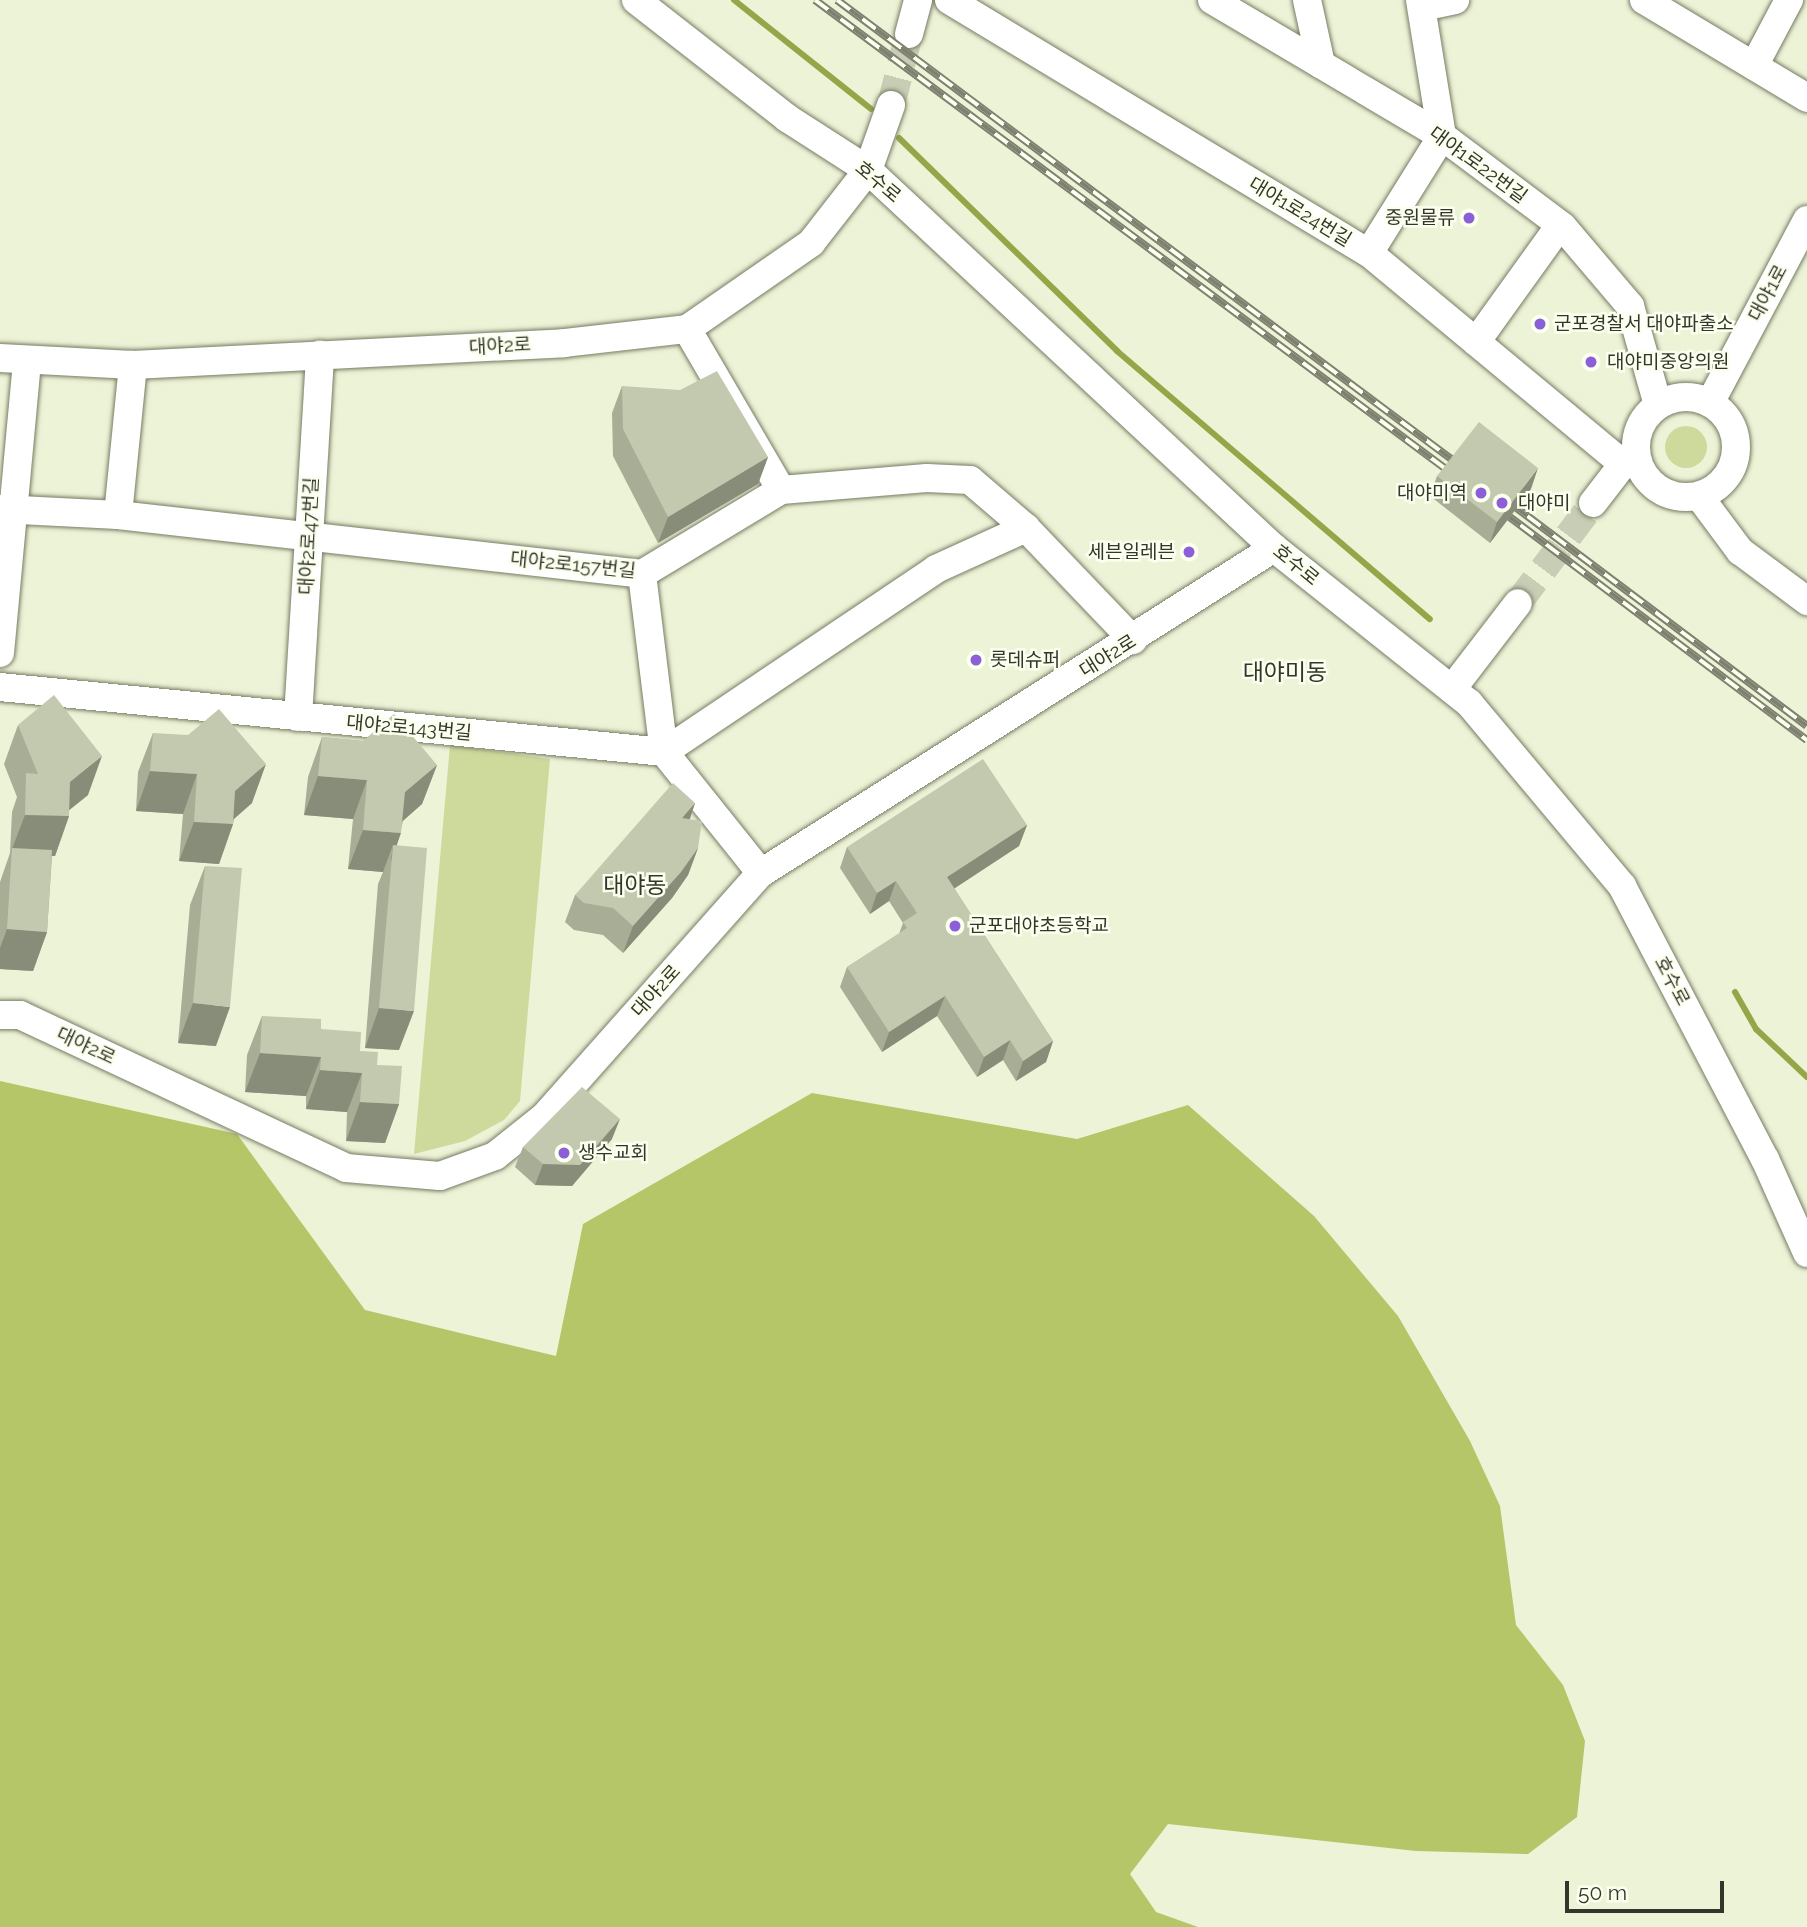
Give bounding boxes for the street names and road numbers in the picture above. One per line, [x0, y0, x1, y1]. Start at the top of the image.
street label: 대야1로22번길 [1425, 122, 1531, 208]
street label: 호수로 [851, 156, 905, 208]
street label: 대야1로24번길 [1244, 172, 1356, 252]
street label: 대야1로 [1744, 261, 1792, 325]
street label: 대야2로 [468, 333, 532, 359]
street label: 대야2로47번길 [295, 477, 323, 595]
street label: 호수로 [1268, 540, 1324, 590]
street label: 대야2로157번길 [509, 547, 637, 583]
street label: 대야2로 [1076, 630, 1140, 682]
street label: 대야2로143번길 [345, 711, 473, 745]
street label: 호수로 [1650, 952, 1694, 1010]
street label: 대야2로 [627, 960, 685, 1022]
street label: 대야2로 [53, 1022, 119, 1070]

